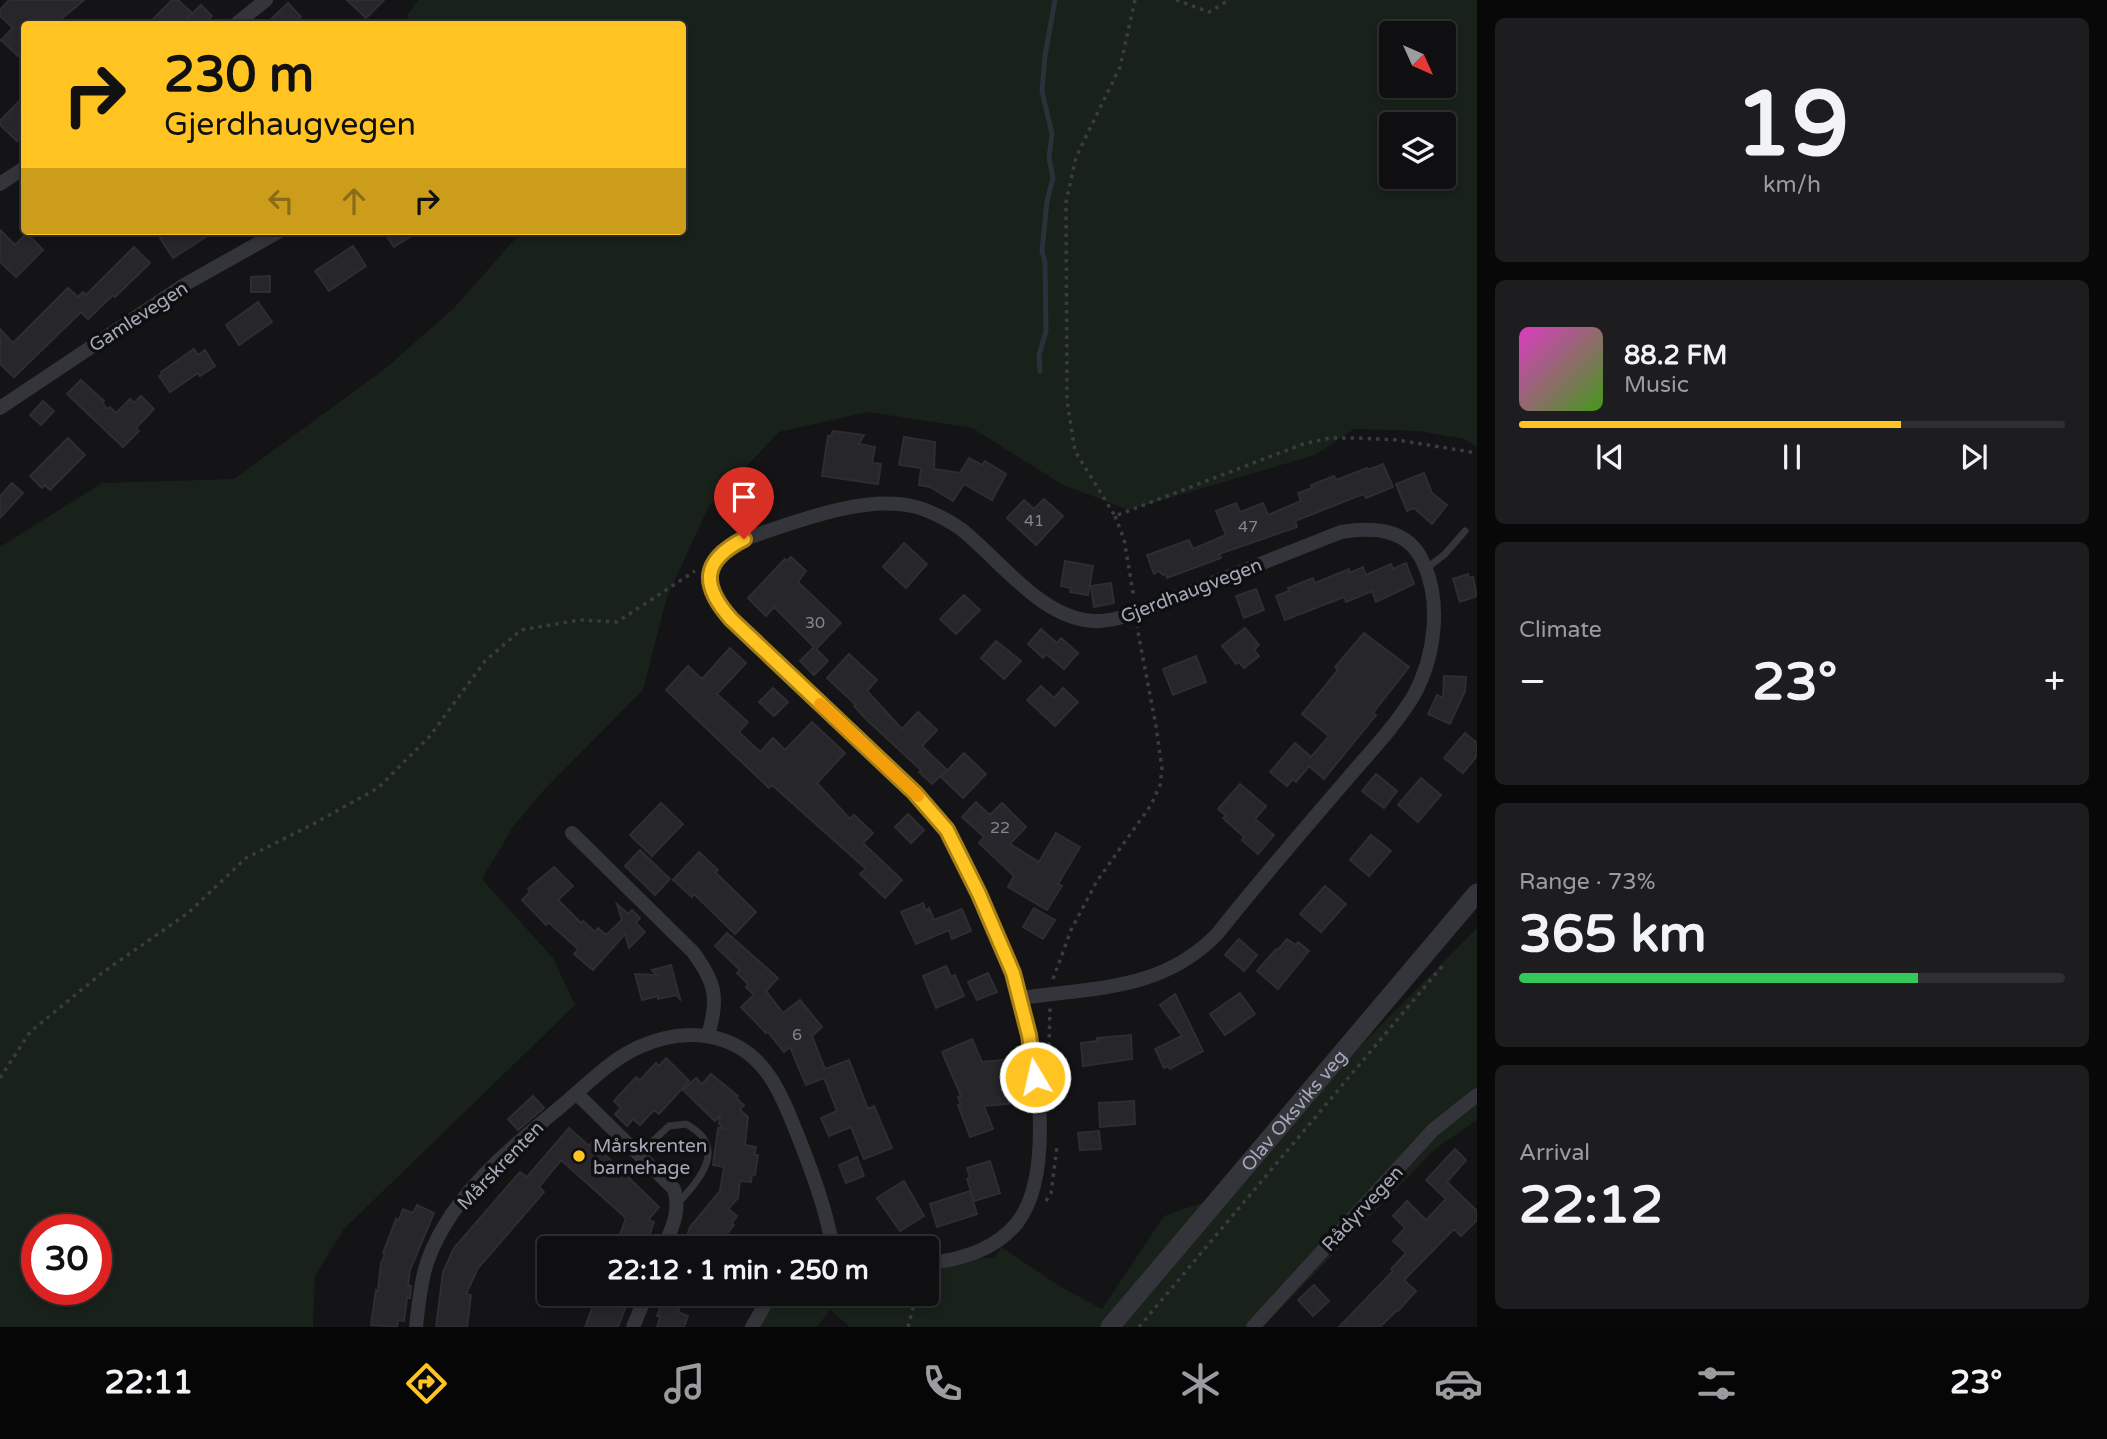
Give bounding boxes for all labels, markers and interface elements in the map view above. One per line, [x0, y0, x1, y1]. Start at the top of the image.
north arrow [1379, 21, 1456, 98]
map controls [1379, 21, 1456, 189]
text: 230 m [164, 46, 314, 105]
icon: right [49, 49, 140, 140]
text: 19 [1735, 70, 1849, 180]
text: Gjerdhaugvegen [164, 106, 416, 144]
button: layers [1379, 112, 1456, 189]
text: km/h [1763, 171, 1821, 199]
icon: left [262, 182, 300, 220]
icon: ahead [335, 182, 373, 220]
icon: right [408, 182, 446, 220]
street label: Gamlevegen [85, 277, 192, 357]
text: 88.2 FM [1624, 340, 1727, 371]
text: Music [1624, 371, 1689, 399]
icon: previous [1591, 438, 1629, 476]
icon: pause [1773, 438, 1811, 476]
icon: next [1955, 438, 1993, 476]
pin [714, 467, 774, 539]
icon: arrive [725, 478, 763, 516]
house number: 41 [1024, 511, 1044, 531]
house number: 47 [1238, 517, 1258, 537]
street label: Gjerdhaugvegen [1118, 554, 1265, 628]
house number: 30 [805, 613, 825, 633]
text: Climate [1519, 616, 1602, 644]
text: 23° [1752, 651, 1837, 714]
text: − [1519, 659, 1546, 705]
text: + [2044, 659, 2065, 705]
house number: 22 [990, 818, 1010, 838]
text: Range · 73% [1519, 868, 1655, 896]
text: 365 km [1519, 903, 1707, 966]
house number: 6 [792, 1025, 802, 1045]
position arrow [998, 1040, 1072, 1114]
street label: Olav Oksviks veg [1237, 1046, 1352, 1176]
street label: Mårskrenten [453, 1117, 548, 1214]
place label: Mårskrenten barnehage [593, 1135, 707, 1179]
text: Arrival [1519, 1139, 1590, 1167]
marker: Mårskrenten barnehage [571, 1148, 587, 1164]
street label: Rådyrvegen [1318, 1161, 1408, 1256]
text: 22:12 [1519, 1174, 1663, 1237]
speed limit sign: 30 [21, 1214, 112, 1305]
text: 22:12 · 1 min · 250 m [607, 1255, 869, 1286]
icon: directions [402, 1359, 451, 1408]
icon: music [660, 1359, 709, 1408]
icon: phone [918, 1359, 967, 1408]
icon: climate [1176, 1359, 1225, 1408]
icon: car [1434, 1359, 1483, 1408]
icon: filters [1692, 1359, 1741, 1408]
text: 22:11 [104, 1364, 193, 1402]
text: 23° [1950, 1364, 2002, 1402]

